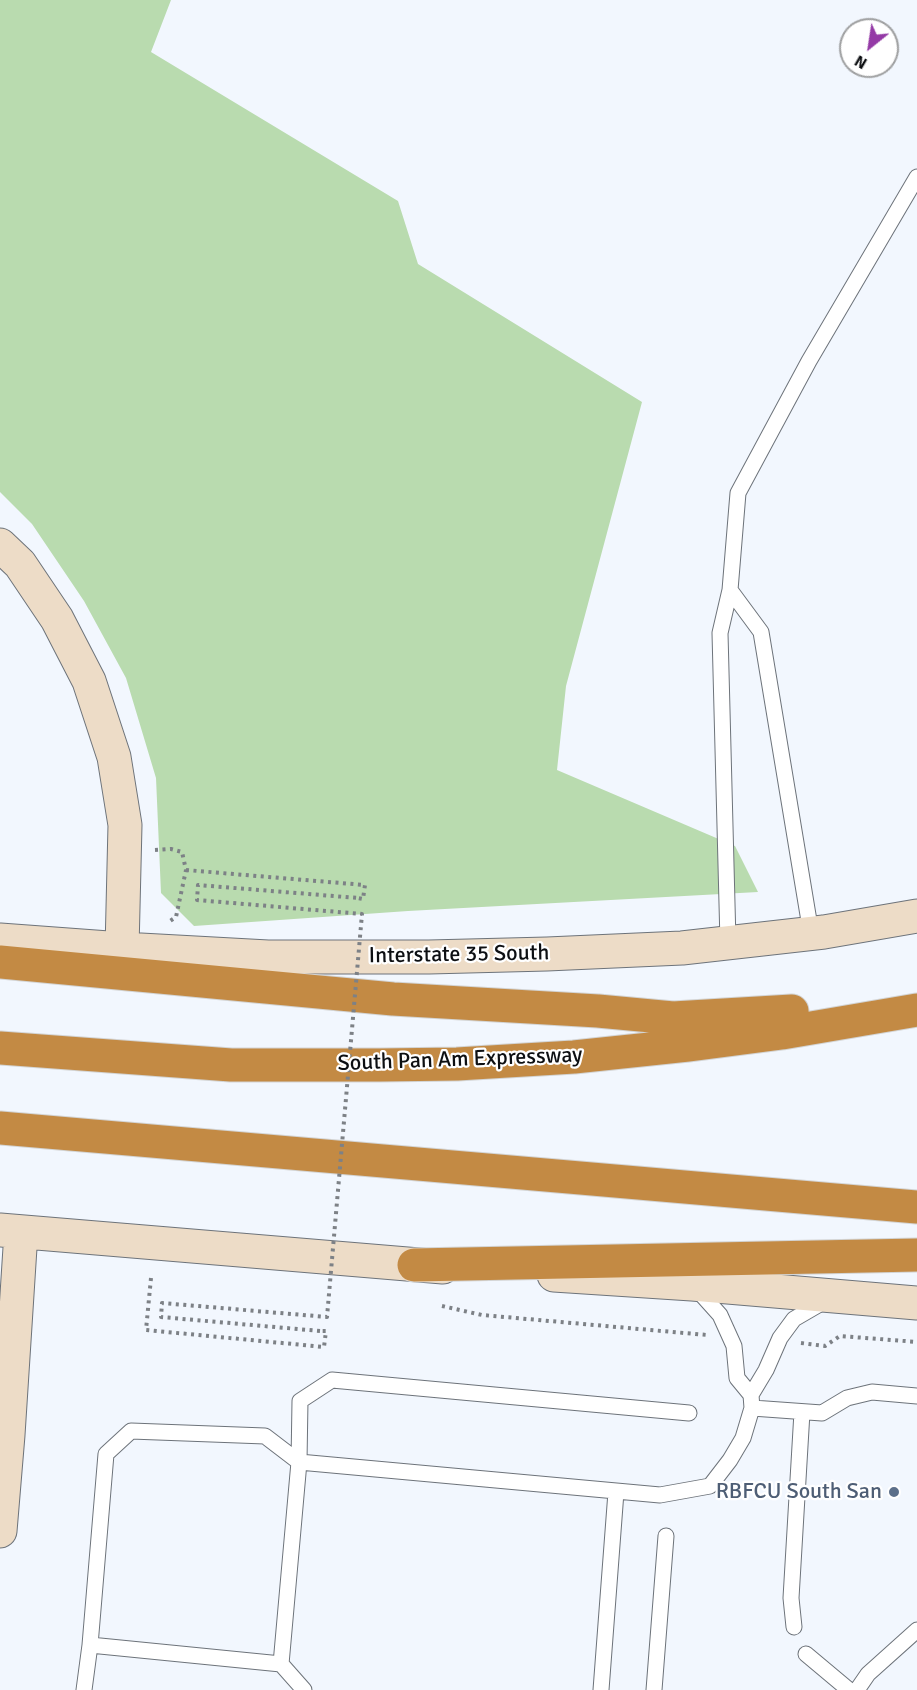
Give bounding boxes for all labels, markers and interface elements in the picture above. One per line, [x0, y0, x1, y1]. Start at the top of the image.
north arrow [839, 18, 899, 78]
text: N [851, 50, 871, 73]
street label: Interstate 35 South [368, 940, 550, 970]
street label: South Pan Am Expressway [337, 1043, 583, 1077]
place label: RBFCU South San [716, 1479, 882, 1505]
marker: RBFCU South San [887, 1485, 901, 1499]

